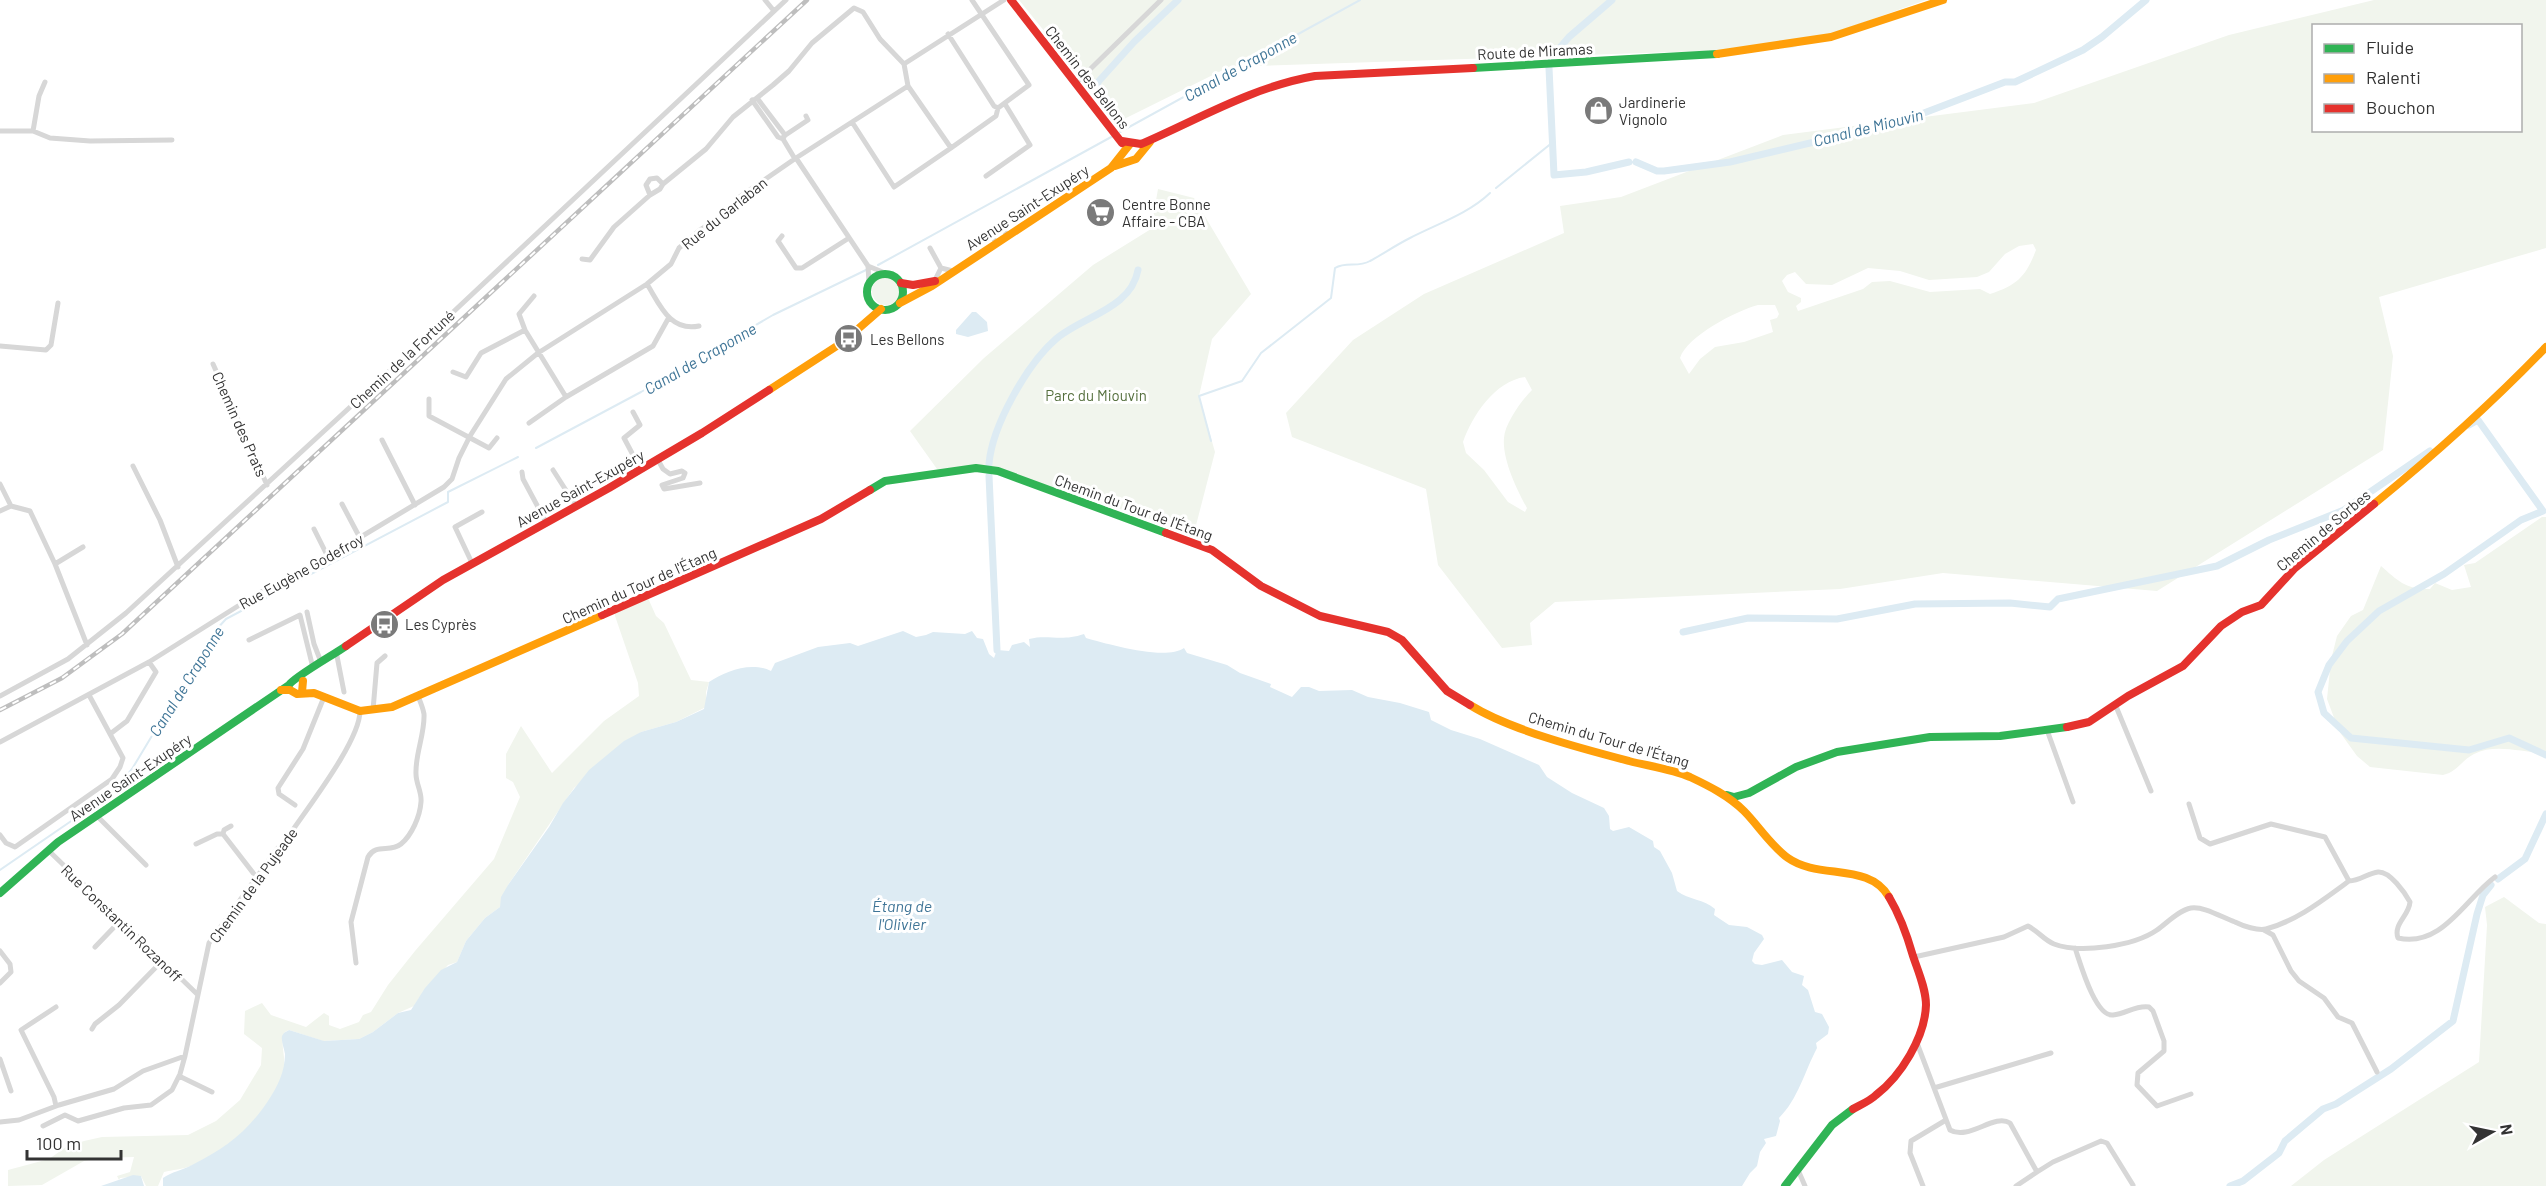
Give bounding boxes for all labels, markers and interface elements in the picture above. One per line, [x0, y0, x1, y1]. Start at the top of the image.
street label: Chemin des Bellons [1042, 22, 1134, 132]
legend [2312, 24, 2522, 132]
water label: Canal de Craponne [1180, 27, 1300, 105]
text: Fluide [2366, 36, 2414, 58]
street label: Route de Miramas [1477, 39, 1593, 63]
text: Ralenti [2366, 66, 2421, 88]
place label: Jardinerie Vignolo [1619, 93, 1686, 128]
shop icon: Jardinerie Vignolo [1582, 95, 1614, 127]
text: Bouchon [2366, 96, 2435, 118]
water label: Canal de Miouvin [1811, 104, 1925, 150]
street label: Avenue Saint-Exupéry [962, 160, 1092, 254]
street label: Rue du Garlaban [678, 173, 770, 253]
place label: Centre Bonne Affaire - CBA [1122, 195, 1211, 230]
supermarket icon: Centre Bonne Affaire - CBA [1085, 197, 1117, 229]
street label: Chemin de la Fortuné [346, 306, 458, 412]
water label: Canal de Craponne [641, 318, 759, 398]
bus stop icon: Les Bellons [833, 323, 865, 355]
place label: Les Bellons [870, 330, 944, 348]
street label: Chemin des Prats [209, 369, 271, 479]
park label: Parc du Miouvin [1045, 386, 1147, 404]
street label: Avenue Saint-Exupéry [513, 445, 647, 531]
street label: Chemin du Tour de l'Étang [1053, 470, 1215, 544]
street label: Chemin de Sorbes [2272, 485, 2374, 575]
street label: Rue Eugène Godefroy [236, 529, 366, 613]
street label: Chemin du Tour de l'Étang [559, 543, 719, 627]
bus stop icon: Les Cyprès [368, 608, 400, 640]
place label: Les Cyprès [405, 615, 476, 633]
water label: Canal de Craponne [144, 622, 228, 740]
street label: Chemin du Tour de l'Étang [1526, 707, 1692, 771]
street label: Avenue Saint-Exupéry [66, 729, 195, 825]
street label: Chemin de la Pujeade [205, 824, 301, 946]
street label: Rue Constantin Rozanoff [58, 861, 186, 985]
water label: Étang de l'Olivier [872, 896, 932, 933]
north arrow [2462, 1102, 2522, 1162]
scale bar [27, 1123, 122, 1161]
text: N [2497, 1123, 2518, 1136]
text: 100 m [36, 1132, 81, 1154]

